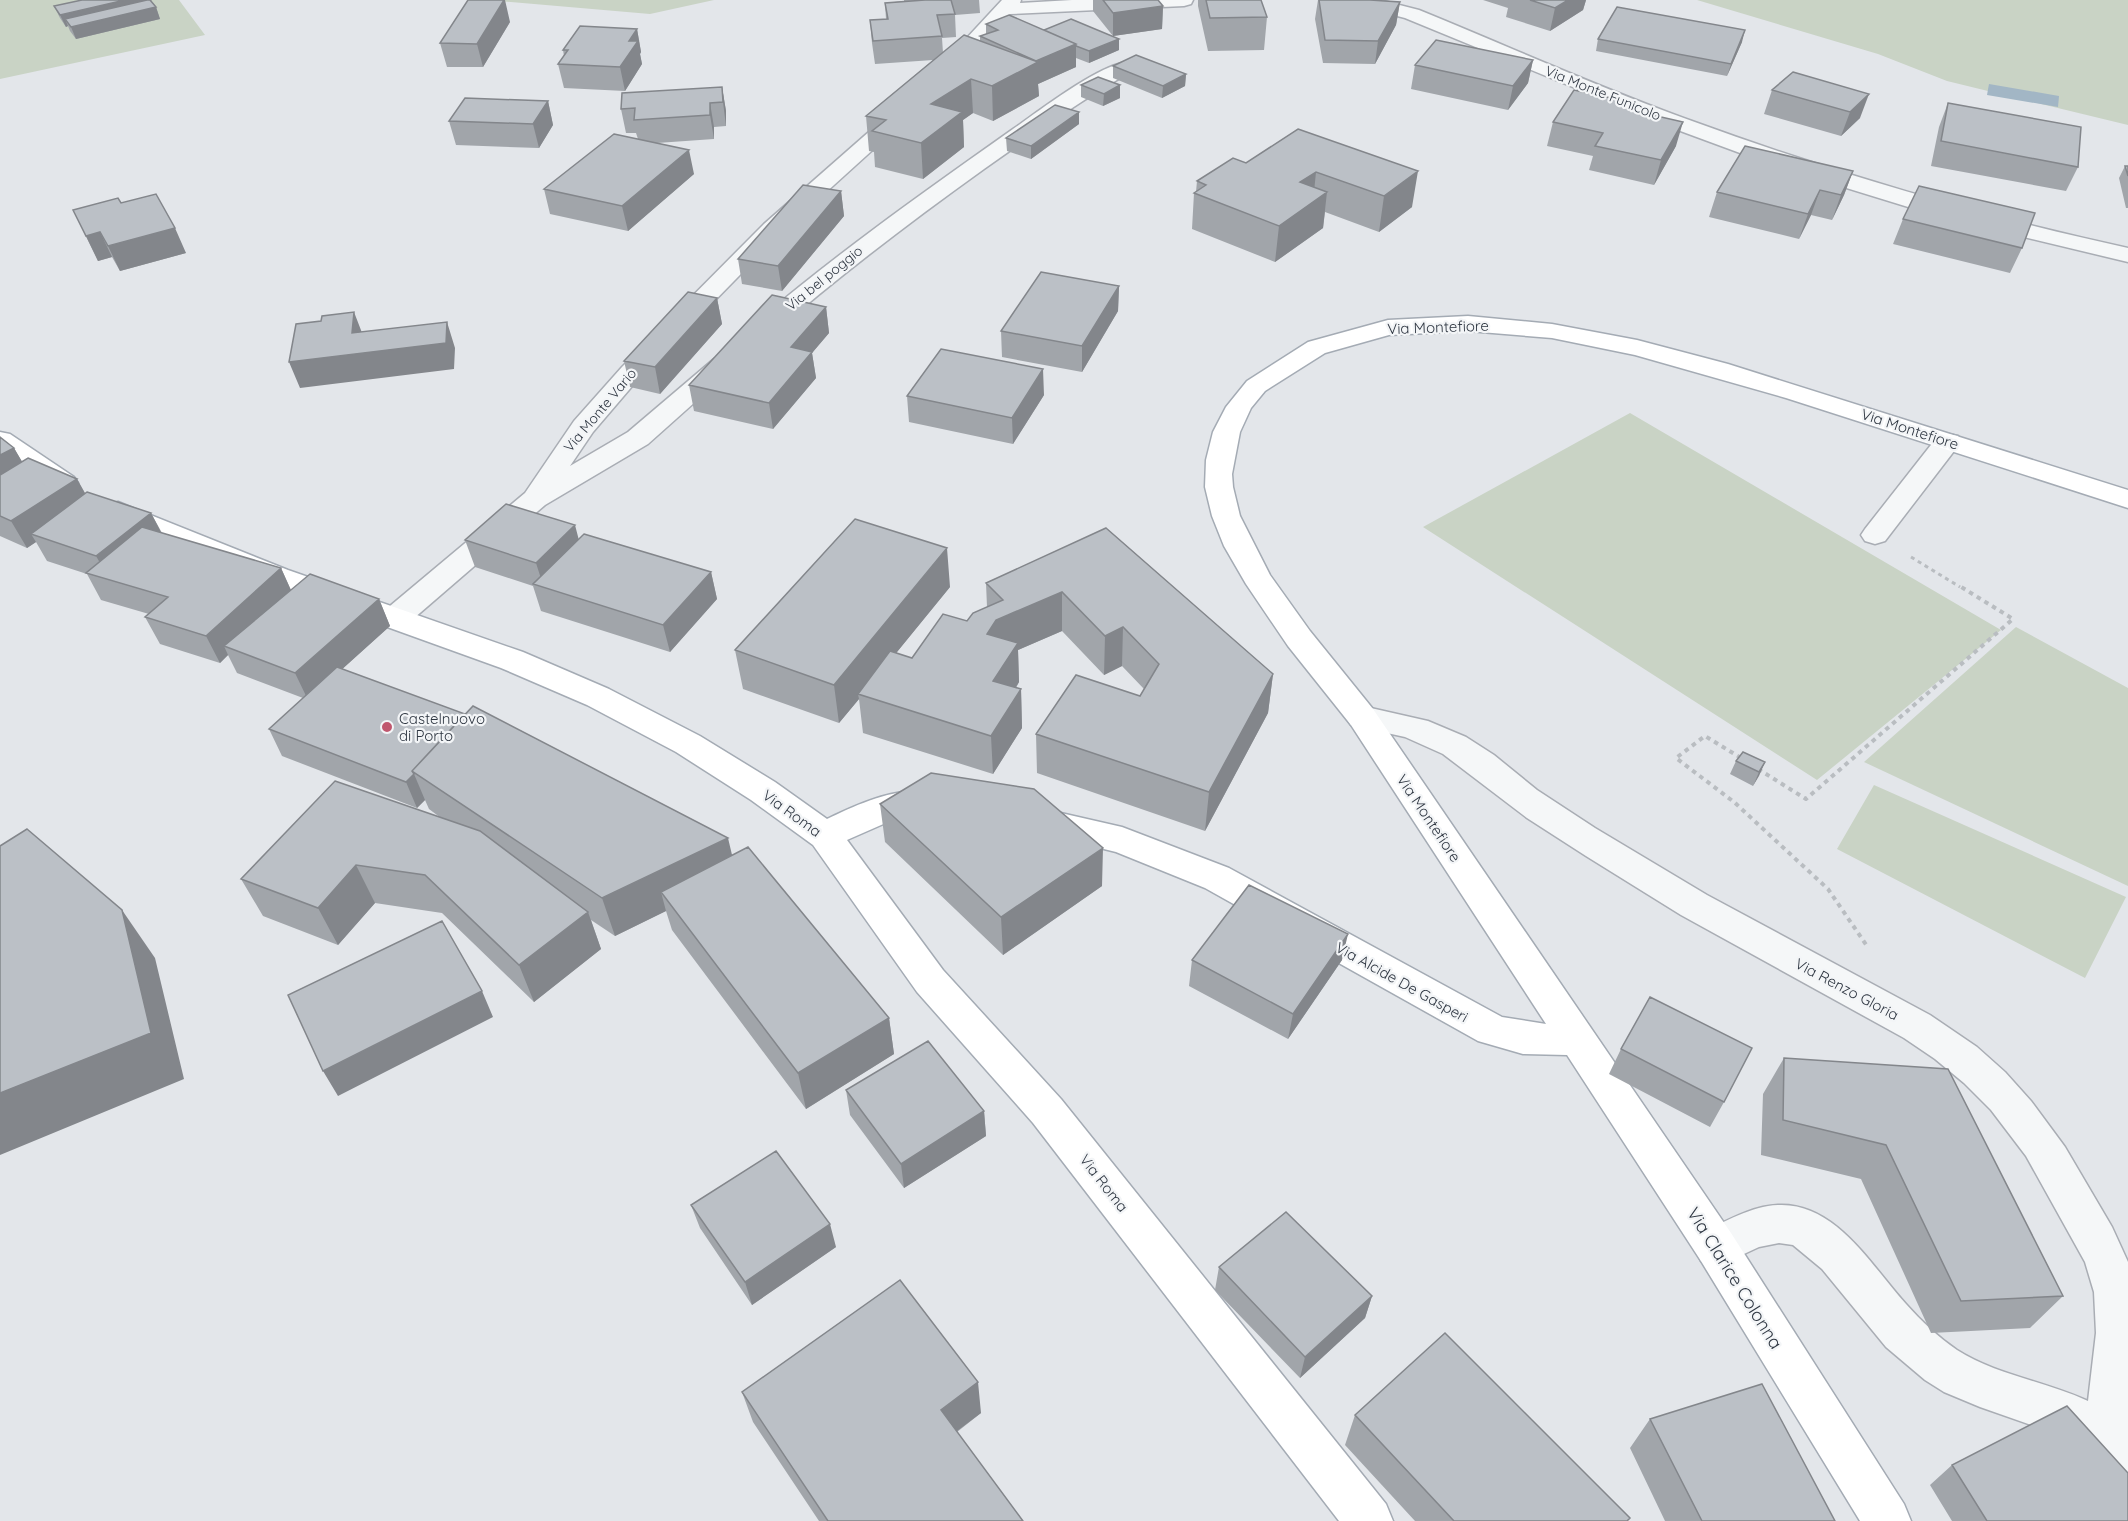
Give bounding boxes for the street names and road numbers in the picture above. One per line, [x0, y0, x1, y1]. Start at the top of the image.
street label: Via Monte Funicolo [1543, 62, 1663, 124]
street label: Via bel poggio [782, 241, 866, 315]
street label: Via Montefiore [1387, 316, 1489, 338]
street label: Via Monte Vario [560, 365, 640, 455]
street label: Via Montefiore [1859, 404, 1961, 454]
street label: Via Montefiore [1393, 771, 1465, 865]
street label: Via Roma [759, 785, 825, 841]
street label: Via Alcide De Gasperi [1332, 938, 1472, 1026]
street label: Via Renzo Gloria [1792, 954, 1902, 1024]
street label: Via Roma [1076, 1150, 1132, 1216]
street label: Via Clarice Colonna [1682, 1203, 1788, 1353]

